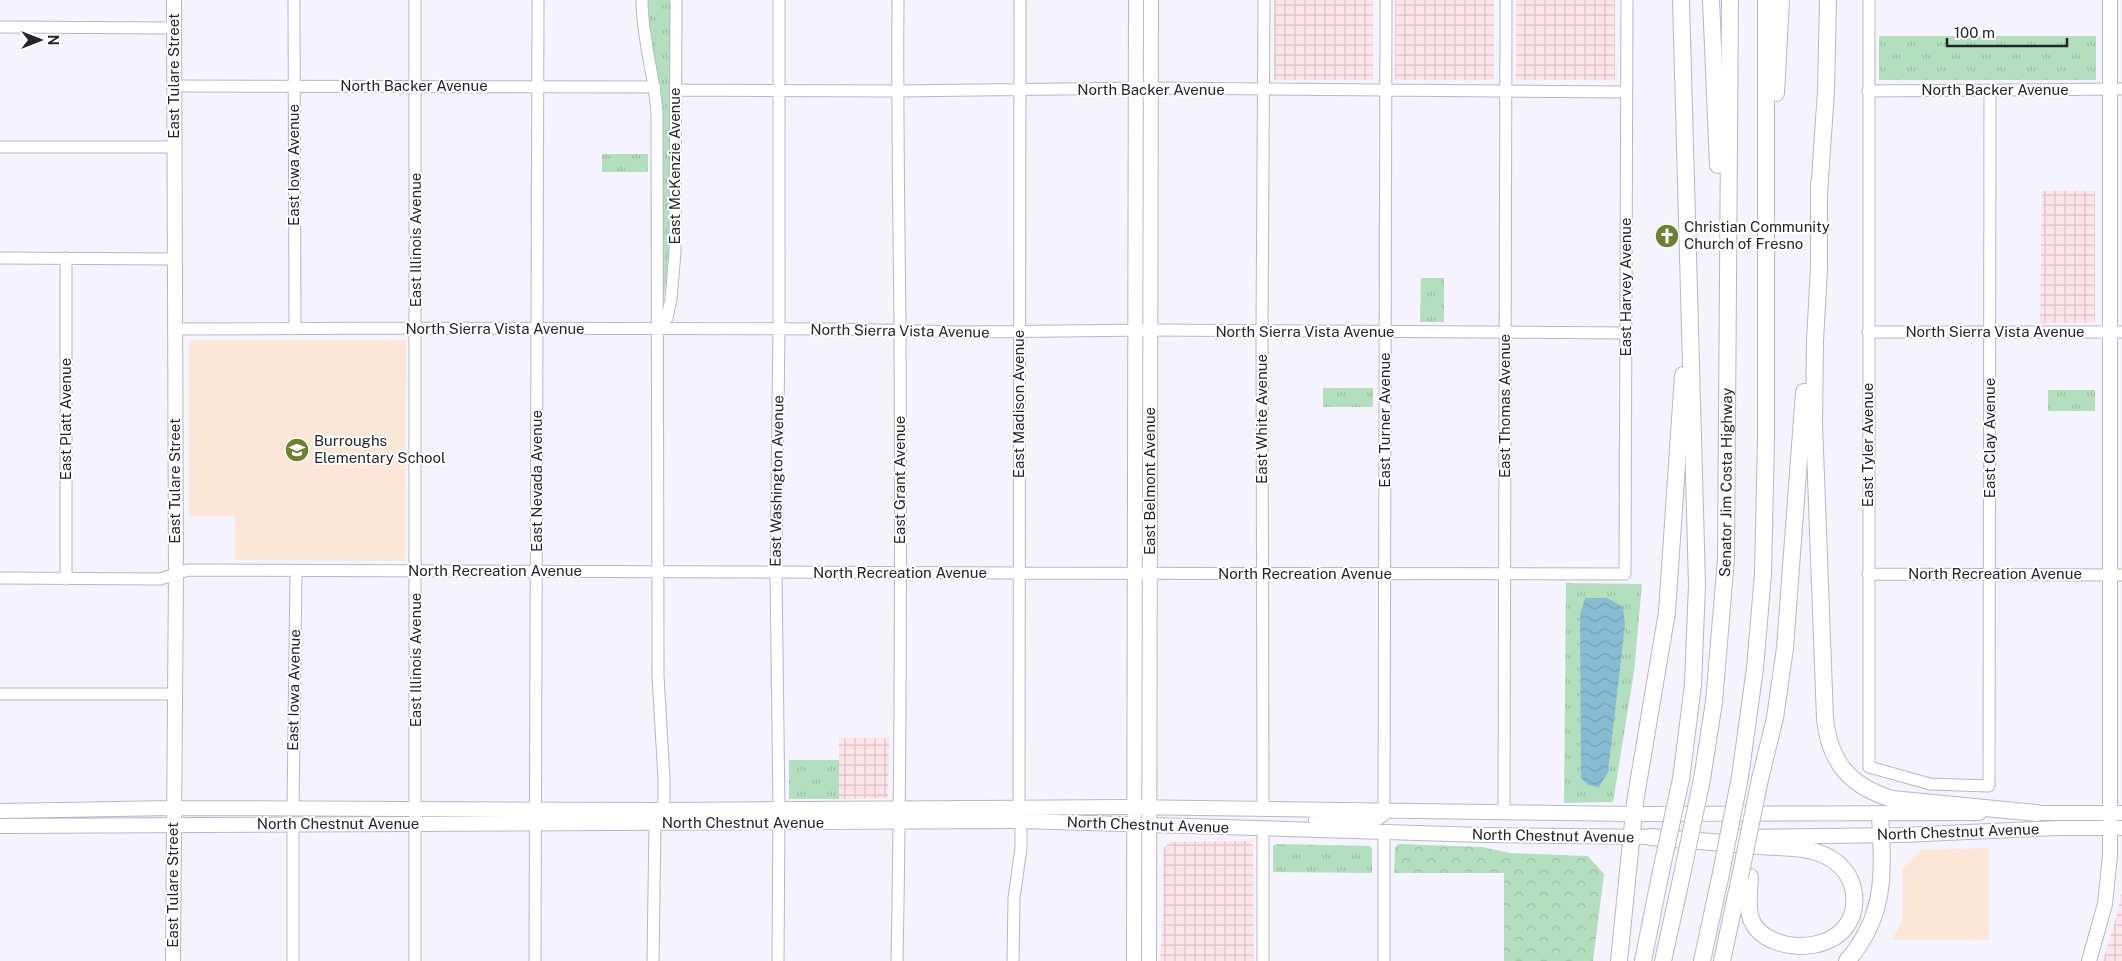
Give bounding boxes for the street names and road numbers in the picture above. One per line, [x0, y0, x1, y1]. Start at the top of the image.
street label: East Tulare Street [165, 13, 182, 139]
street label: North Backer Avenue [340, 77, 488, 94]
street label: North Backer Avenue [1077, 81, 1225, 98]
street label: North Backer Avenue [1921, 81, 2069, 98]
street label: East McKenzie Avenue [666, 88, 683, 244]
street label: East Iowa Avenue [285, 104, 302, 226]
street label: East Illinois Avenue [407, 173, 424, 307]
street label: East Harvey Avenue [1617, 217, 1634, 357]
street label: North Sierra Vista Avenue [405, 320, 585, 337]
street label: North Sierra Vista Avenue [810, 320, 990, 341]
street label: North Sierra Vista Avenue [1215, 323, 1395, 340]
street label: North Sierra Vista Avenue [1905, 323, 2085, 340]
street label: East Madison Avenue [1010, 330, 1027, 478]
street label: East Thomas Avenue [1496, 334, 1513, 478]
street label: East Turner Avenue [1376, 352, 1393, 488]
street label: East White Avenue [1253, 354, 1270, 484]
street label: East Platt Avenue [57, 358, 74, 480]
street label: East Clay Avenue [1981, 378, 1998, 498]
street label: East Tyler Avenue [1859, 383, 1876, 507]
street label: Senator Jim Costa Highway [1716, 388, 1735, 578]
street label: East Washington Avenue [767, 395, 786, 567]
street label: East Belmont Avenue [1141, 407, 1158, 555]
street label: East Nevada Avenue [528, 410, 545, 552]
street label: East Grant Avenue [891, 416, 908, 544]
street label: East Tulare Street [166, 418, 183, 544]
street label: North Recreation Avenue [408, 562, 582, 579]
street label: North Recreation Avenue [813, 564, 987, 581]
street label: North Recreation Avenue [1218, 565, 1392, 582]
street label: North Recreation Avenue [1908, 565, 2082, 582]
street label: East Illinois Avenue [407, 593, 424, 727]
street label: East Iowa Avenue [284, 629, 303, 751]
street label: North Chestnut Avenue [1067, 813, 1230, 836]
street label: North Chestnut Avenue [662, 814, 824, 831]
street label: North Chestnut Avenue [257, 815, 419, 832]
street label: North Chestnut Avenue [1876, 820, 2039, 843]
street label: East Tulare Street [164, 822, 181, 948]
street label: North Chestnut Avenue [1472, 826, 1634, 845]

